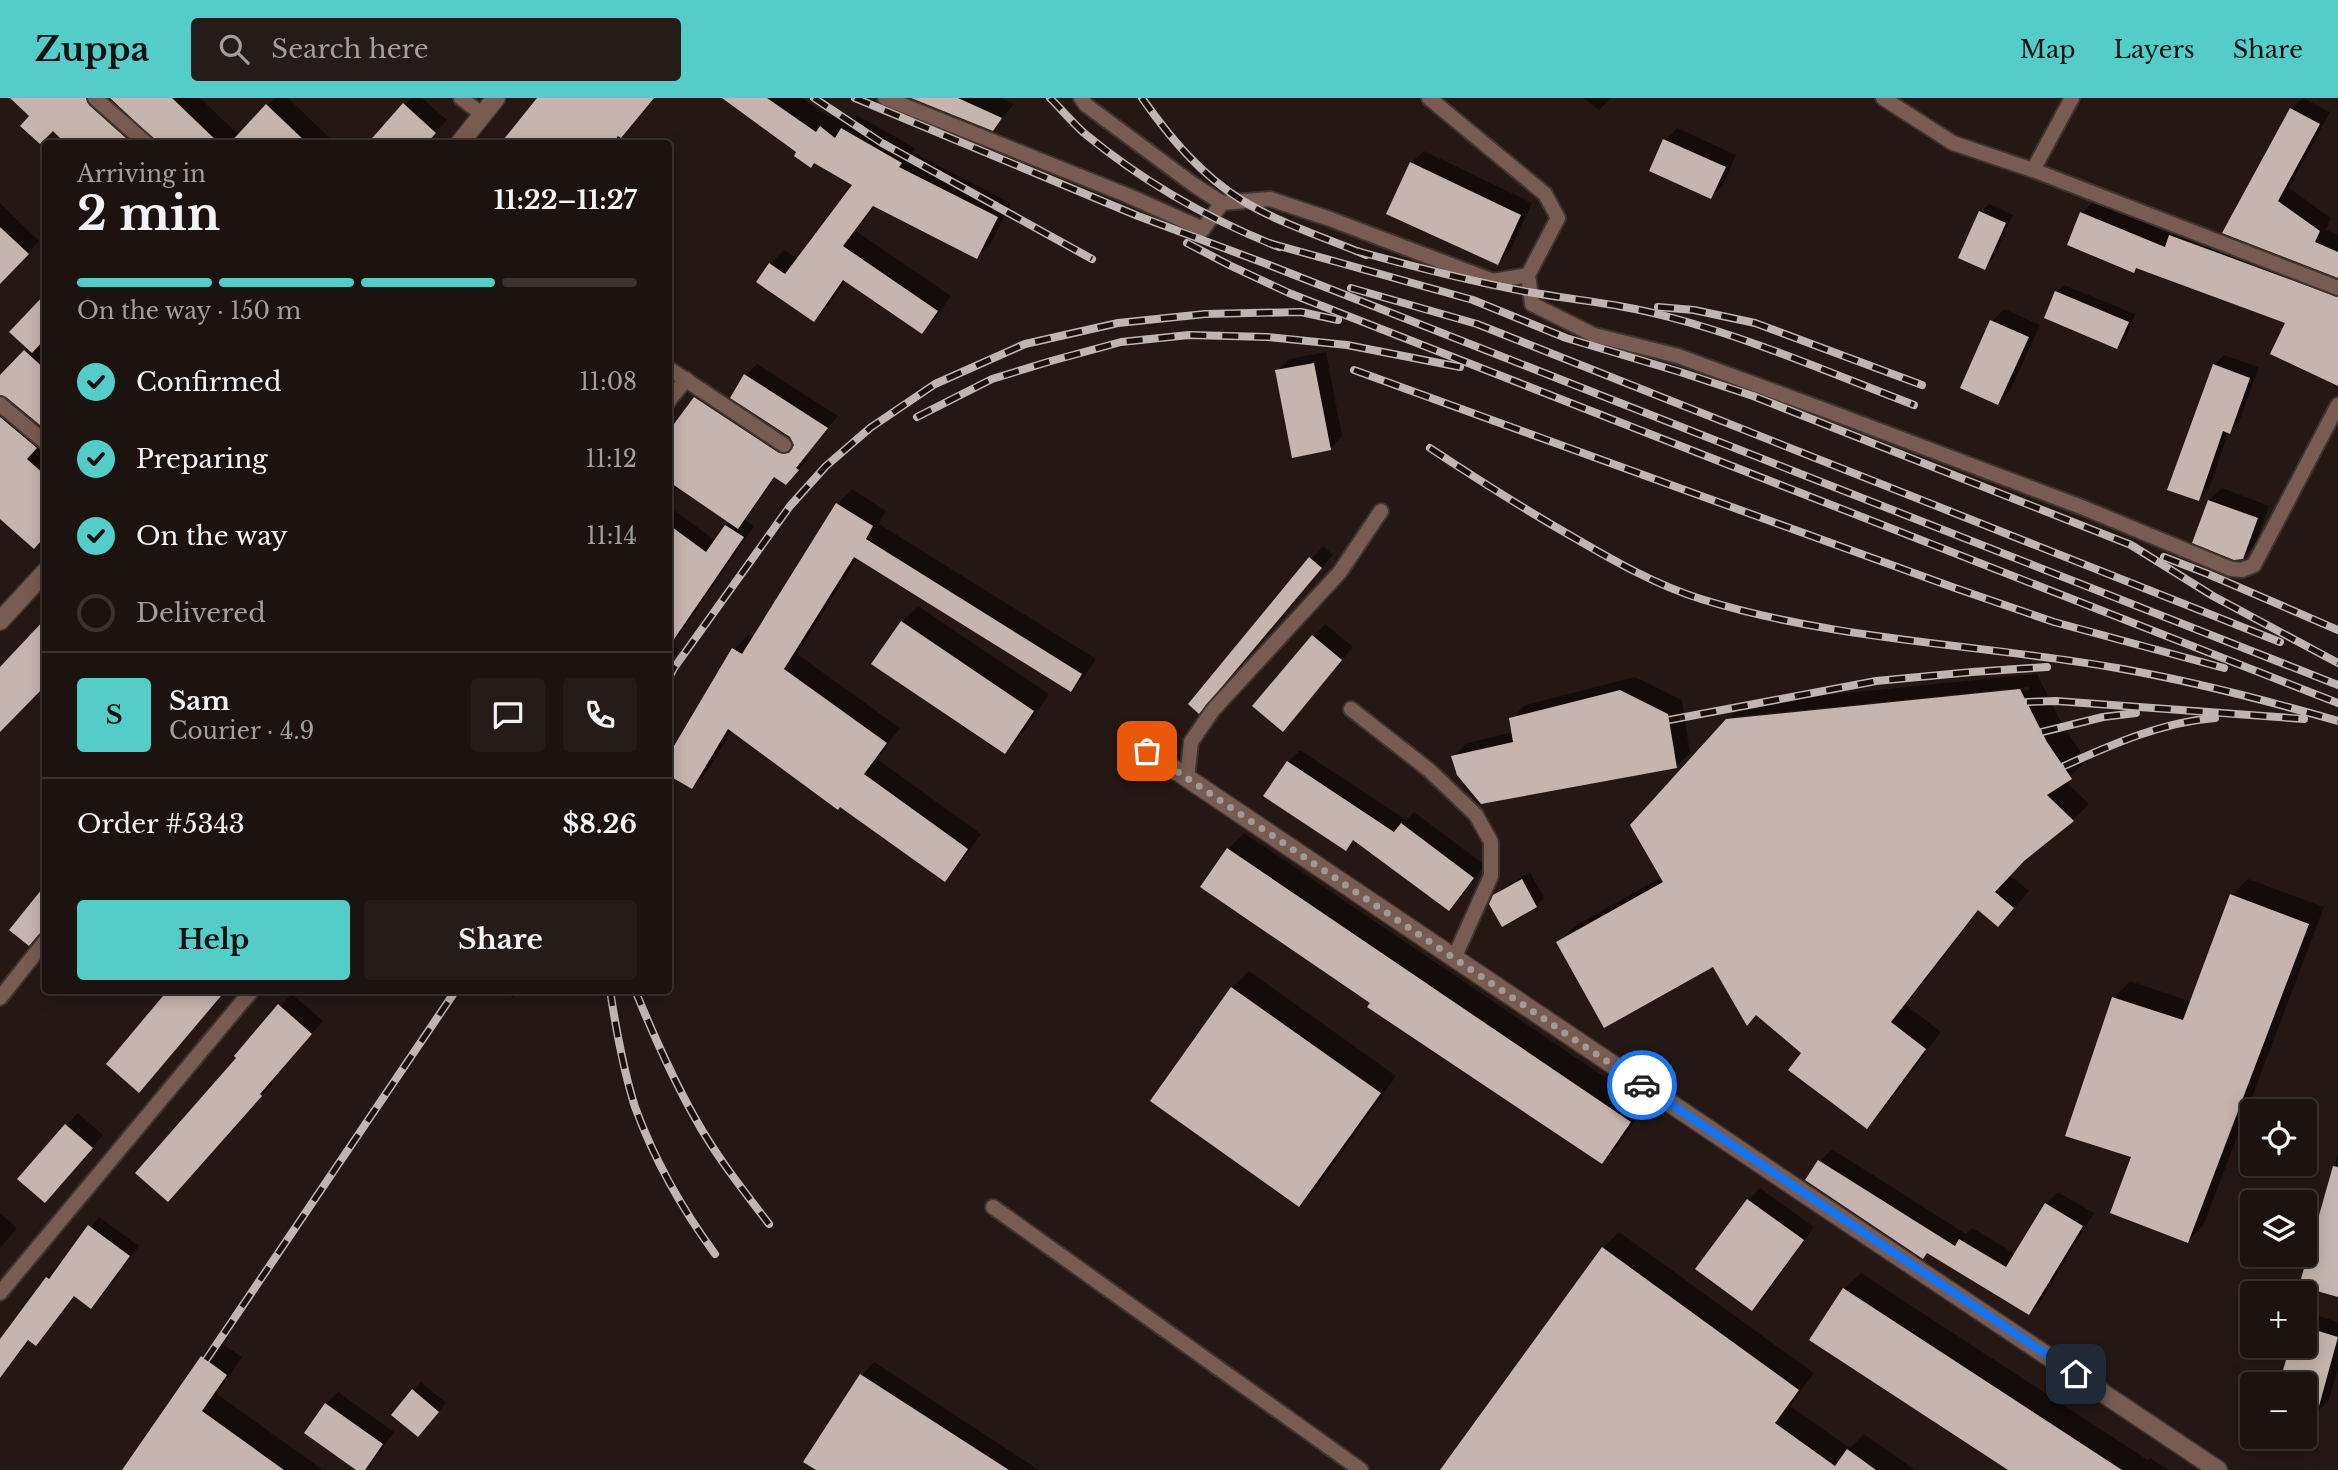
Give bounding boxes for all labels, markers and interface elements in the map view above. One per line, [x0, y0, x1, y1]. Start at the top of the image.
search box [191, 18, 681, 81]
text: Zuppa [35, 29, 149, 70]
icon: search [215, 30, 253, 68]
text: Search here [271, 33, 429, 65]
text: Map [2020, 35, 2076, 64]
text: Layers [2114, 35, 2195, 64]
text: Share [2233, 35, 2303, 64]
text: Arriving in [77, 160, 206, 188]
text: 11:22–11:27 [494, 184, 637, 216]
text: 2 min [77, 185, 220, 242]
text: On the way · 150 m [77, 297, 301, 325]
icon: check [77, 363, 115, 401]
text: Confirmed [136, 366, 281, 398]
text: 11:08 [580, 368, 637, 396]
icon: check [77, 440, 115, 478]
text: Preparing [136, 443, 268, 475]
text: 11:12 [586, 445, 637, 473]
icon: check [77, 517, 115, 555]
text: On the way [136, 520, 288, 552]
text: 11:14 [586, 522, 637, 550]
text: Delivered [136, 597, 266, 629]
button: chat [471, 678, 545, 752]
button: phone [563, 678, 637, 752]
text: Sam [169, 685, 230, 717]
text: S [105, 699, 123, 731]
text: Courier · 4.9 [169, 717, 314, 745]
pin [1117, 721, 1177, 781]
icon: bag [1128, 732, 1166, 770]
text: Order #5343 [77, 808, 245, 840]
text: $8.26 [563, 808, 637, 840]
button: Help [77, 900, 350, 980]
button: Share [364, 900, 637, 980]
courier [1607, 1050, 1677, 1120]
icon: car [1623, 1066, 1661, 1104]
map controls [2240, 1099, 2317, 1449]
button: locate [2240, 1099, 2317, 1176]
button: layers [2240, 1190, 2317, 1267]
button: + [2240, 1281, 2317, 1358]
pin [2046, 1344, 2106, 1404]
icon: home [2057, 1355, 2095, 1393]
button: − [2240, 1372, 2317, 1449]

